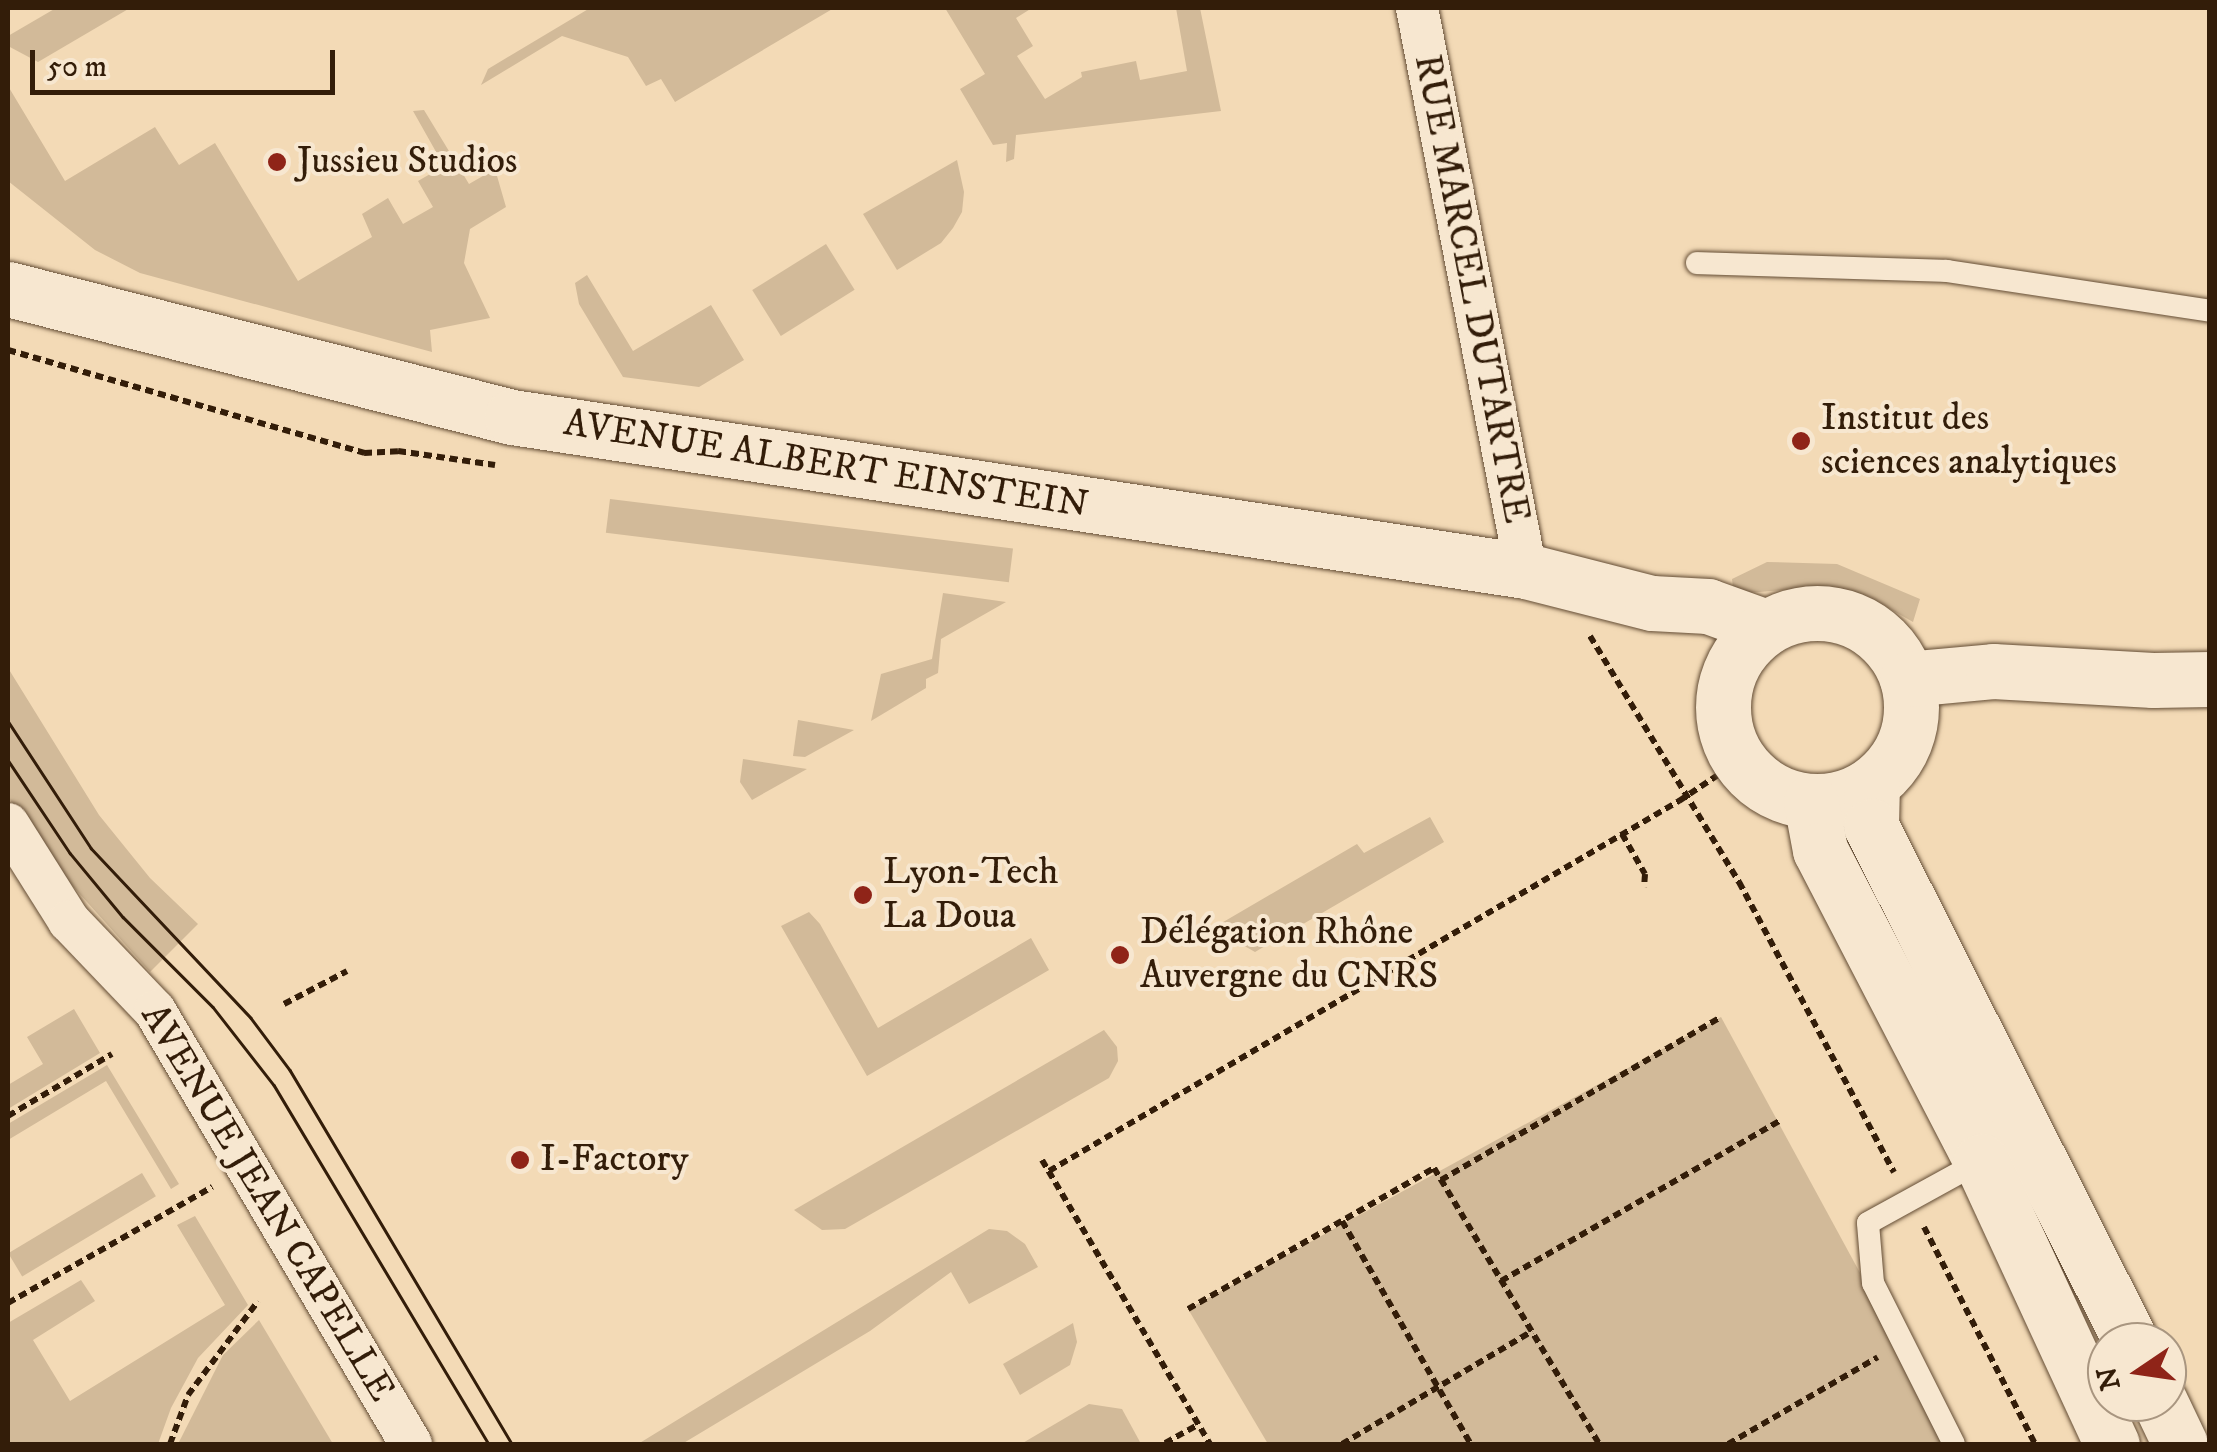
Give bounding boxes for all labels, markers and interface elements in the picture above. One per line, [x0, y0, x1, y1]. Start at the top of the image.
scale bar [35, 30, 340, 92]
text: 50 m [47, 49, 107, 86]
street label: RUE MARCEL DUTARTRE [1403, 51, 1539, 527]
place label: Jussieu Studios [297, 139, 518, 185]
marker: Jussieu Studios [266, 151, 288, 173]
place label: Institut des sciences analytiques [1821, 396, 2117, 486]
street label: AVENUE ALBERT EINSTEIN [560, 401, 1092, 529]
marker: Institut des sciences analytiques [1790, 430, 1812, 452]
place label: Lyon-Tech La Doua [883, 850, 1059, 939]
marker: Lyon-Tech La Doua [852, 884, 874, 906]
place label: Délégation Rhône Auvergne du CNRS [1140, 910, 1438, 999]
marker: Délégation Rhône Auvergne du CNRS [1109, 944, 1131, 966]
street label: AVENUE JEAN CAPELLE [130, 996, 404, 1410]
place label: I-Factory [540, 1137, 688, 1183]
marker: I-Factory [509, 1149, 531, 1171]
north arrow [2087, 1322, 2187, 1422]
text: N [2090, 1363, 2129, 1394]

